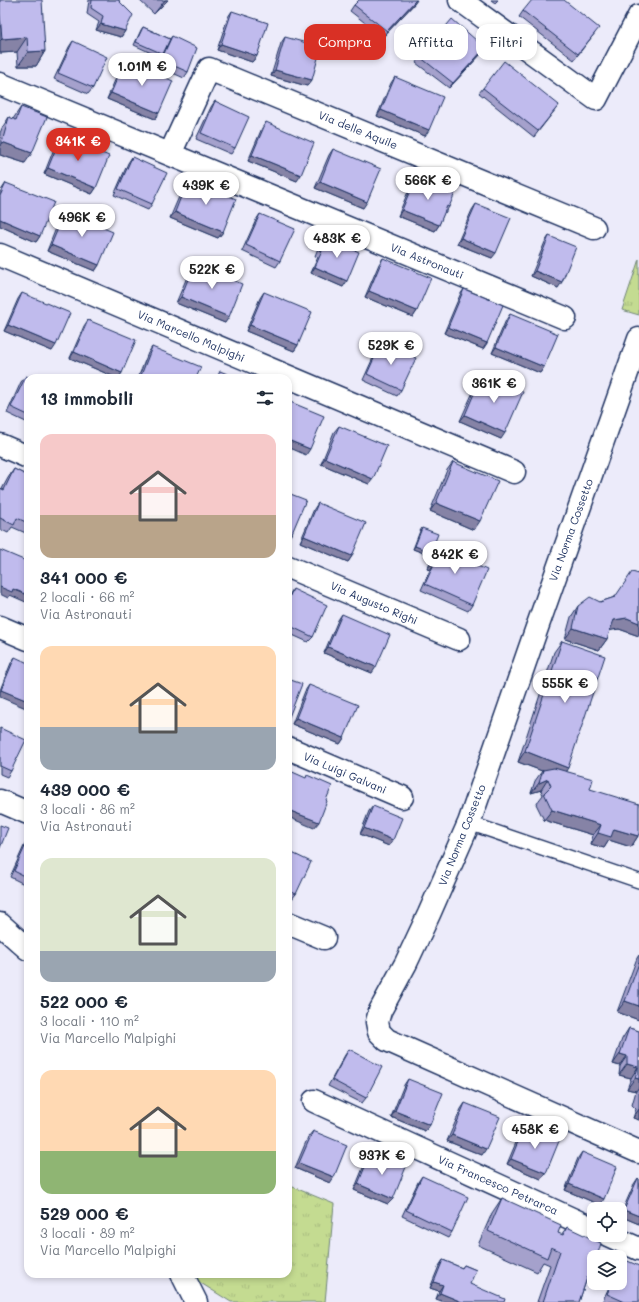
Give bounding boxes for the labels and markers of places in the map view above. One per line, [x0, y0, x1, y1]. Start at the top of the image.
pin: 1.01M € [105, 53, 179, 87]
pin: 341K € [45, 128, 111, 162]
pin: 566K € [395, 167, 461, 201]
pin: 439K € [173, 172, 239, 206]
pin: 496K € [49, 204, 115, 238]
pin: 483K € [304, 225, 370, 259]
pin: 522K € [179, 256, 245, 290]
pin: 529K € [358, 332, 424, 366]
pin: 361K € [461, 370, 527, 404]
pin: 842K € [422, 541, 488, 575]
pin: 555K € [532, 670, 598, 704]
pin: 458K € [502, 1116, 568, 1150]
pin: 937K € [349, 1142, 415, 1176]

